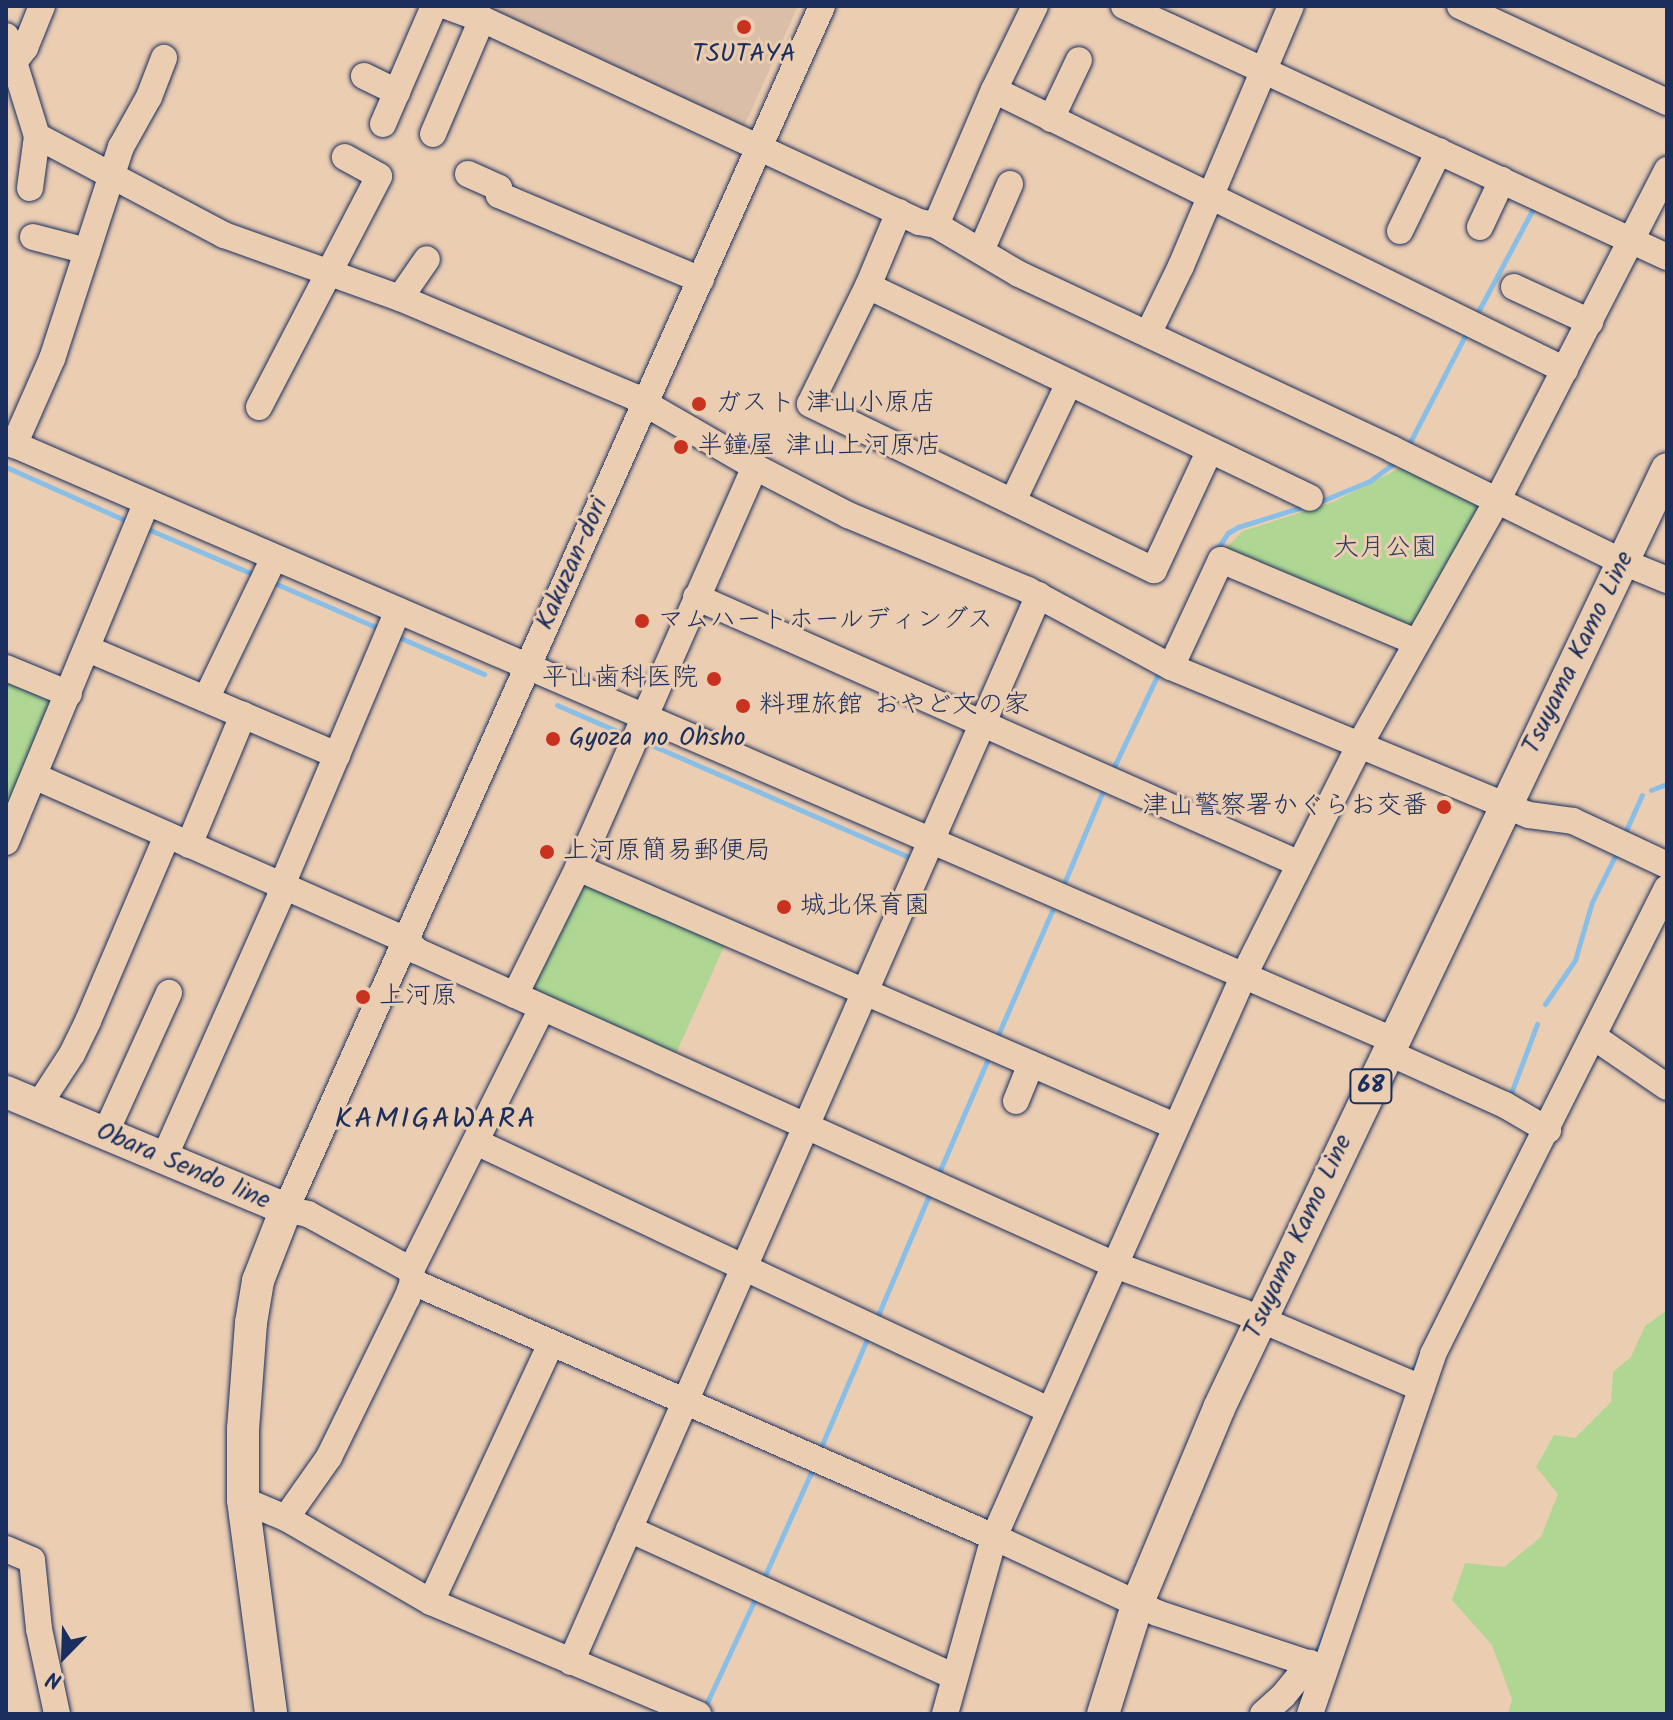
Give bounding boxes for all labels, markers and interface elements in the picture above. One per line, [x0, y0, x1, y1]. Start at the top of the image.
marker: TSUTAYA [735, 18, 753, 36]
place label: TSUTAYA [692, 39, 796, 71]
place label: ガスト 津山小原店 [715, 388, 933, 420]
marker: ガスト 津山小原店 [690, 395, 708, 413]
place label: 半鐘屋 津山上河原店 [697, 431, 941, 463]
marker: 半鐘屋 津山上河原店 [672, 438, 690, 456]
street label: Kakuzan-dori [530, 493, 616, 635]
park label: 大月公園 [1333, 533, 1437, 565]
street label: Tsuyama Kamo Line [1516, 547, 1642, 759]
place label: マムハートホールディングス [658, 605, 996, 637]
marker: マムハートホールディングス [633, 612, 651, 630]
place label: 平山歯科医院 [542, 663, 698, 695]
marker: 平山歯科医院 [705, 670, 723, 688]
place label: 料理旅館 おやど文の家 [759, 690, 1029, 722]
marker: 料理旅館 おやど文の家 [734, 697, 752, 715]
place label: Gyoza no Ohsho [569, 723, 746, 755]
marker: Gyoza no Ohsho [544, 730, 562, 748]
place label: 津山警察署かぐらお交番 [1142, 791, 1428, 823]
marker: 津山警察署かぐらお交番 [1435, 798, 1453, 816]
place label: 上河原簡易郵便局 [563, 836, 771, 868]
marker: 上河原簡易郵便局 [538, 843, 556, 861]
place label: 城北保育園 [800, 891, 930, 923]
marker: 城北保育園 [775, 898, 793, 916]
place label: 上河原 [379, 981, 457, 1013]
marker: 上河原 [354, 988, 372, 1006]
road number: 68 [1349, 1066, 1393, 1106]
district label: KAMIGAWARA [335, 1102, 537, 1138]
street label: Obara Sendo line [91, 1116, 275, 1218]
street label: Tsuyama Kamo Line [1238, 1130, 1360, 1344]
north arrow [24, 1616, 104, 1696]
text: N [41, 1660, 68, 1697]

